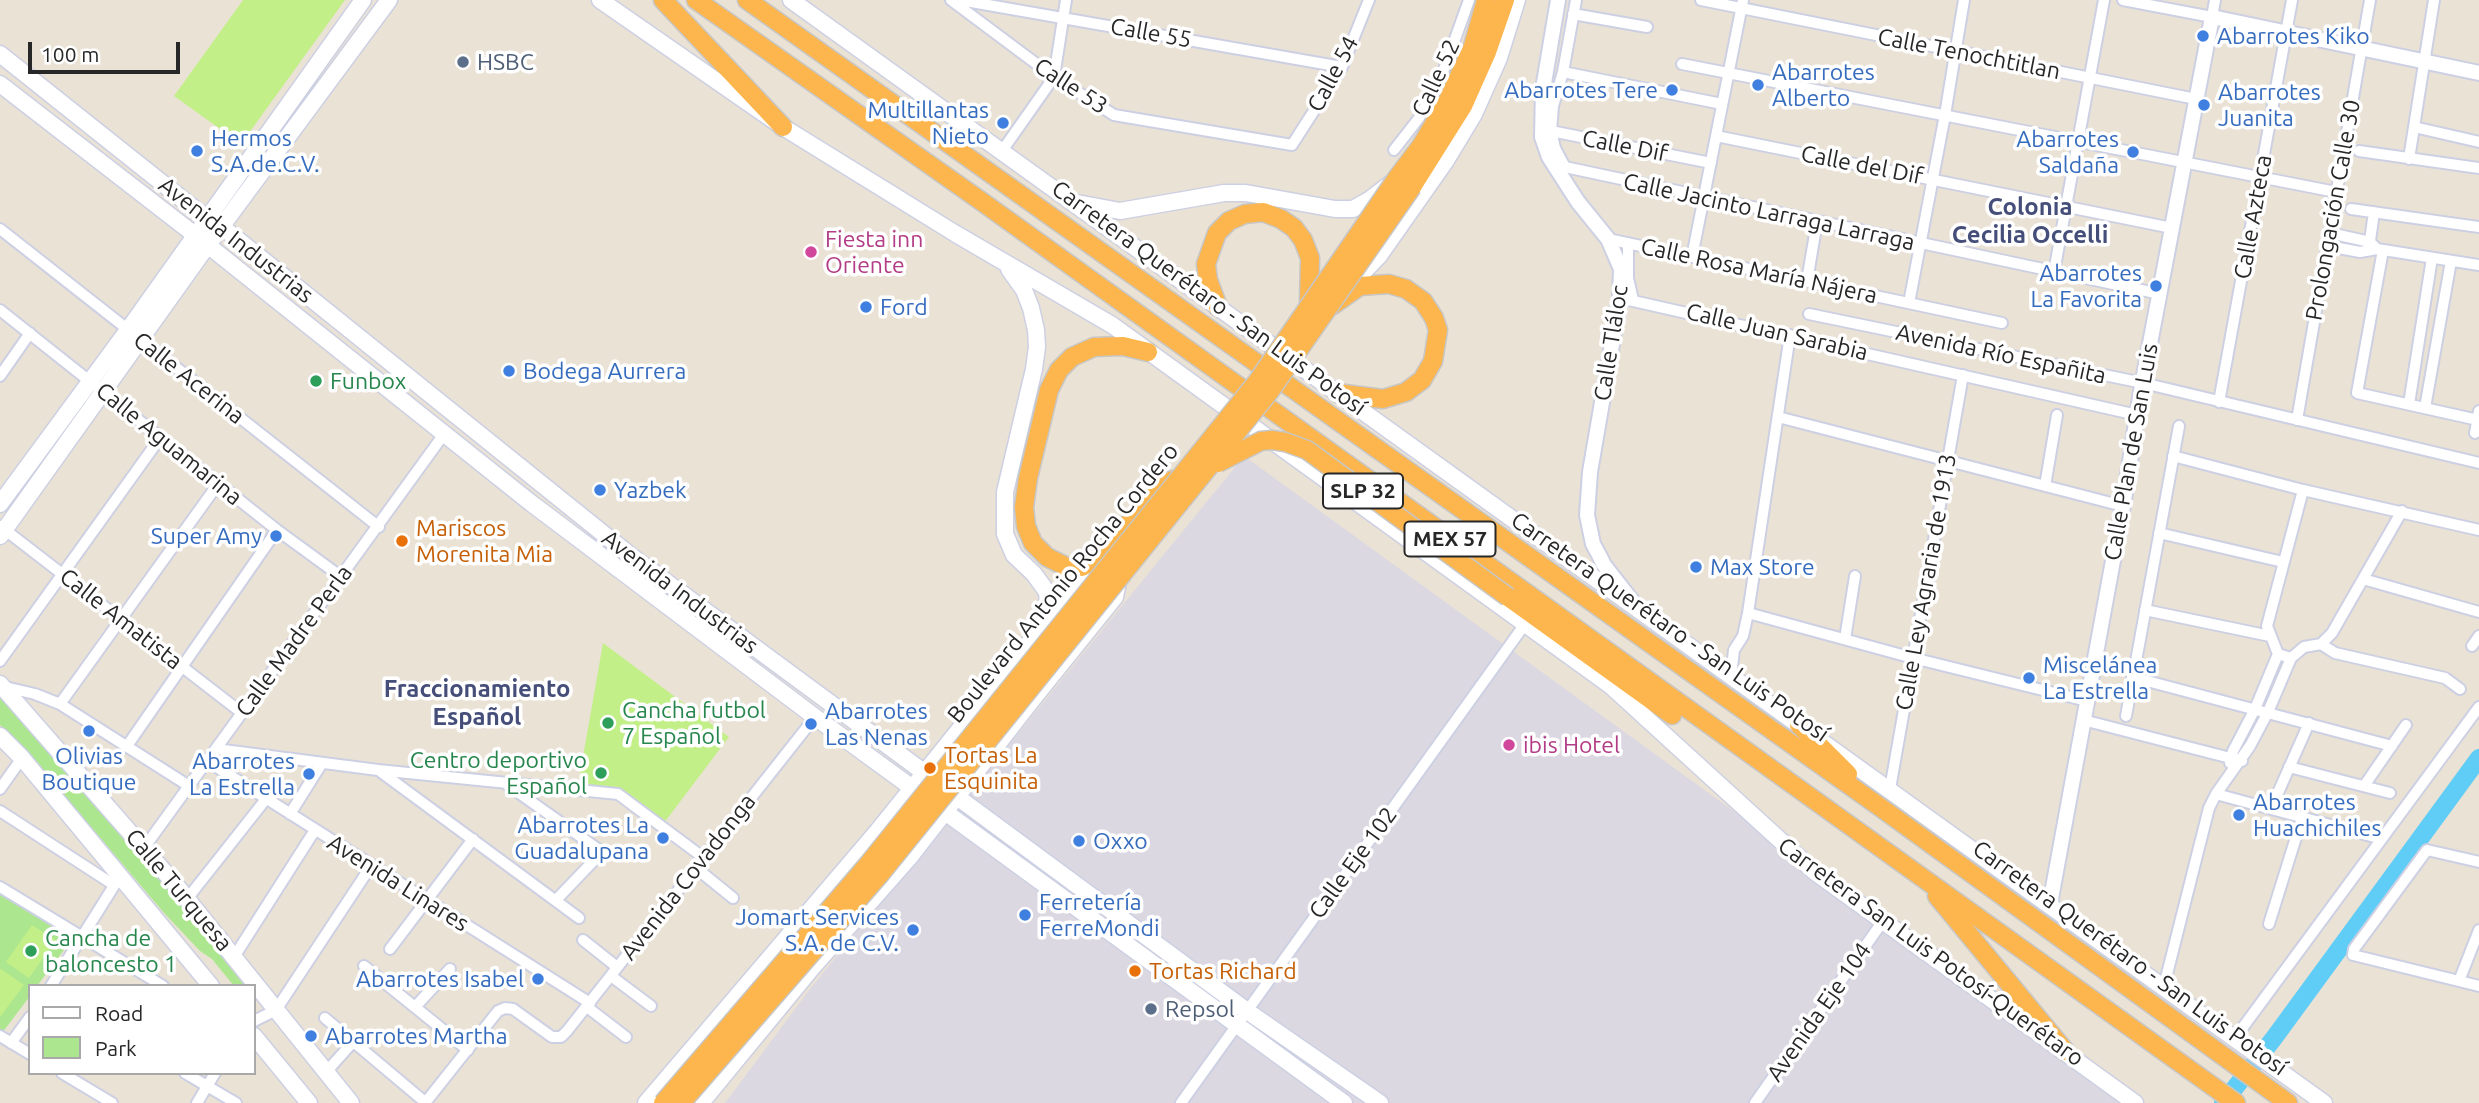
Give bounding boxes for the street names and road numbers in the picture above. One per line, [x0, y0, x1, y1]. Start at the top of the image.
street label: Calle 55 [1108, 12, 1194, 54]
street label: Calle Tenochtitlan [1875, 23, 2063, 85]
street label: Calle 54 [1302, 31, 1364, 117]
street label: Calle 52 [1406, 35, 1466, 121]
street label: Calle 53 [1029, 52, 1113, 120]
street label: Prolongación Calle 30 [2300, 97, 2366, 323]
street label: Calle Dif [1580, 124, 1670, 168]
street label: Calle del Dif [1799, 140, 1925, 190]
street label: Calle Azteca [2228, 153, 2278, 281]
street label: Calle Jacinto Larraga Larraga [1621, 168, 1917, 256]
street label: Avenida Industrias [153, 171, 319, 309]
street label: Carretera Querétaro - San Luis Potosí [1046, 175, 1372, 421]
street label: Calle Rosa María Nájera [1638, 232, 1880, 310]
street label: Calle Tláloc [1588, 283, 1634, 403]
street label: Calle Juan Sarabia [1683, 298, 1871, 366]
street label: Avenida Río Españita [1893, 318, 2109, 390]
street label: Calle Acerina [128, 326, 250, 430]
street label: Calle Plan de San Luis [2098, 341, 2164, 563]
street label: Calle Aguamarina [90, 377, 248, 511]
street label: Boulevard Antonio Rocha Cordero [942, 438, 1184, 728]
street label: Calle Ley Agraria de 1913 [1890, 452, 1962, 712]
road number: SLP 32 [1323, 474, 1403, 508]
street label: Carretera Querétaro - San Luis Potosí [1506, 506, 1834, 748]
road number: MEX 57 [1404, 522, 1496, 556]
street label: Avenida Industrias [596, 524, 764, 660]
street label: Calle Madre Perla [230, 560, 358, 722]
street label: Calle Amatista [54, 563, 188, 675]
street label: Avenida Covadonga [615, 788, 761, 966]
street label: Calle Eje 102 [1303, 802, 1403, 924]
street label: Calle Turquesa [120, 823, 238, 957]
street label: Avenida Linares [322, 829, 474, 937]
street label: Carretera San Luis Potosí-Querétaro [1773, 832, 2089, 1072]
street label: Carretera Querétaro - San Luis Potosí [1967, 835, 2293, 1081]
street label: Avenida Eje 104 [1761, 937, 1877, 1087]

